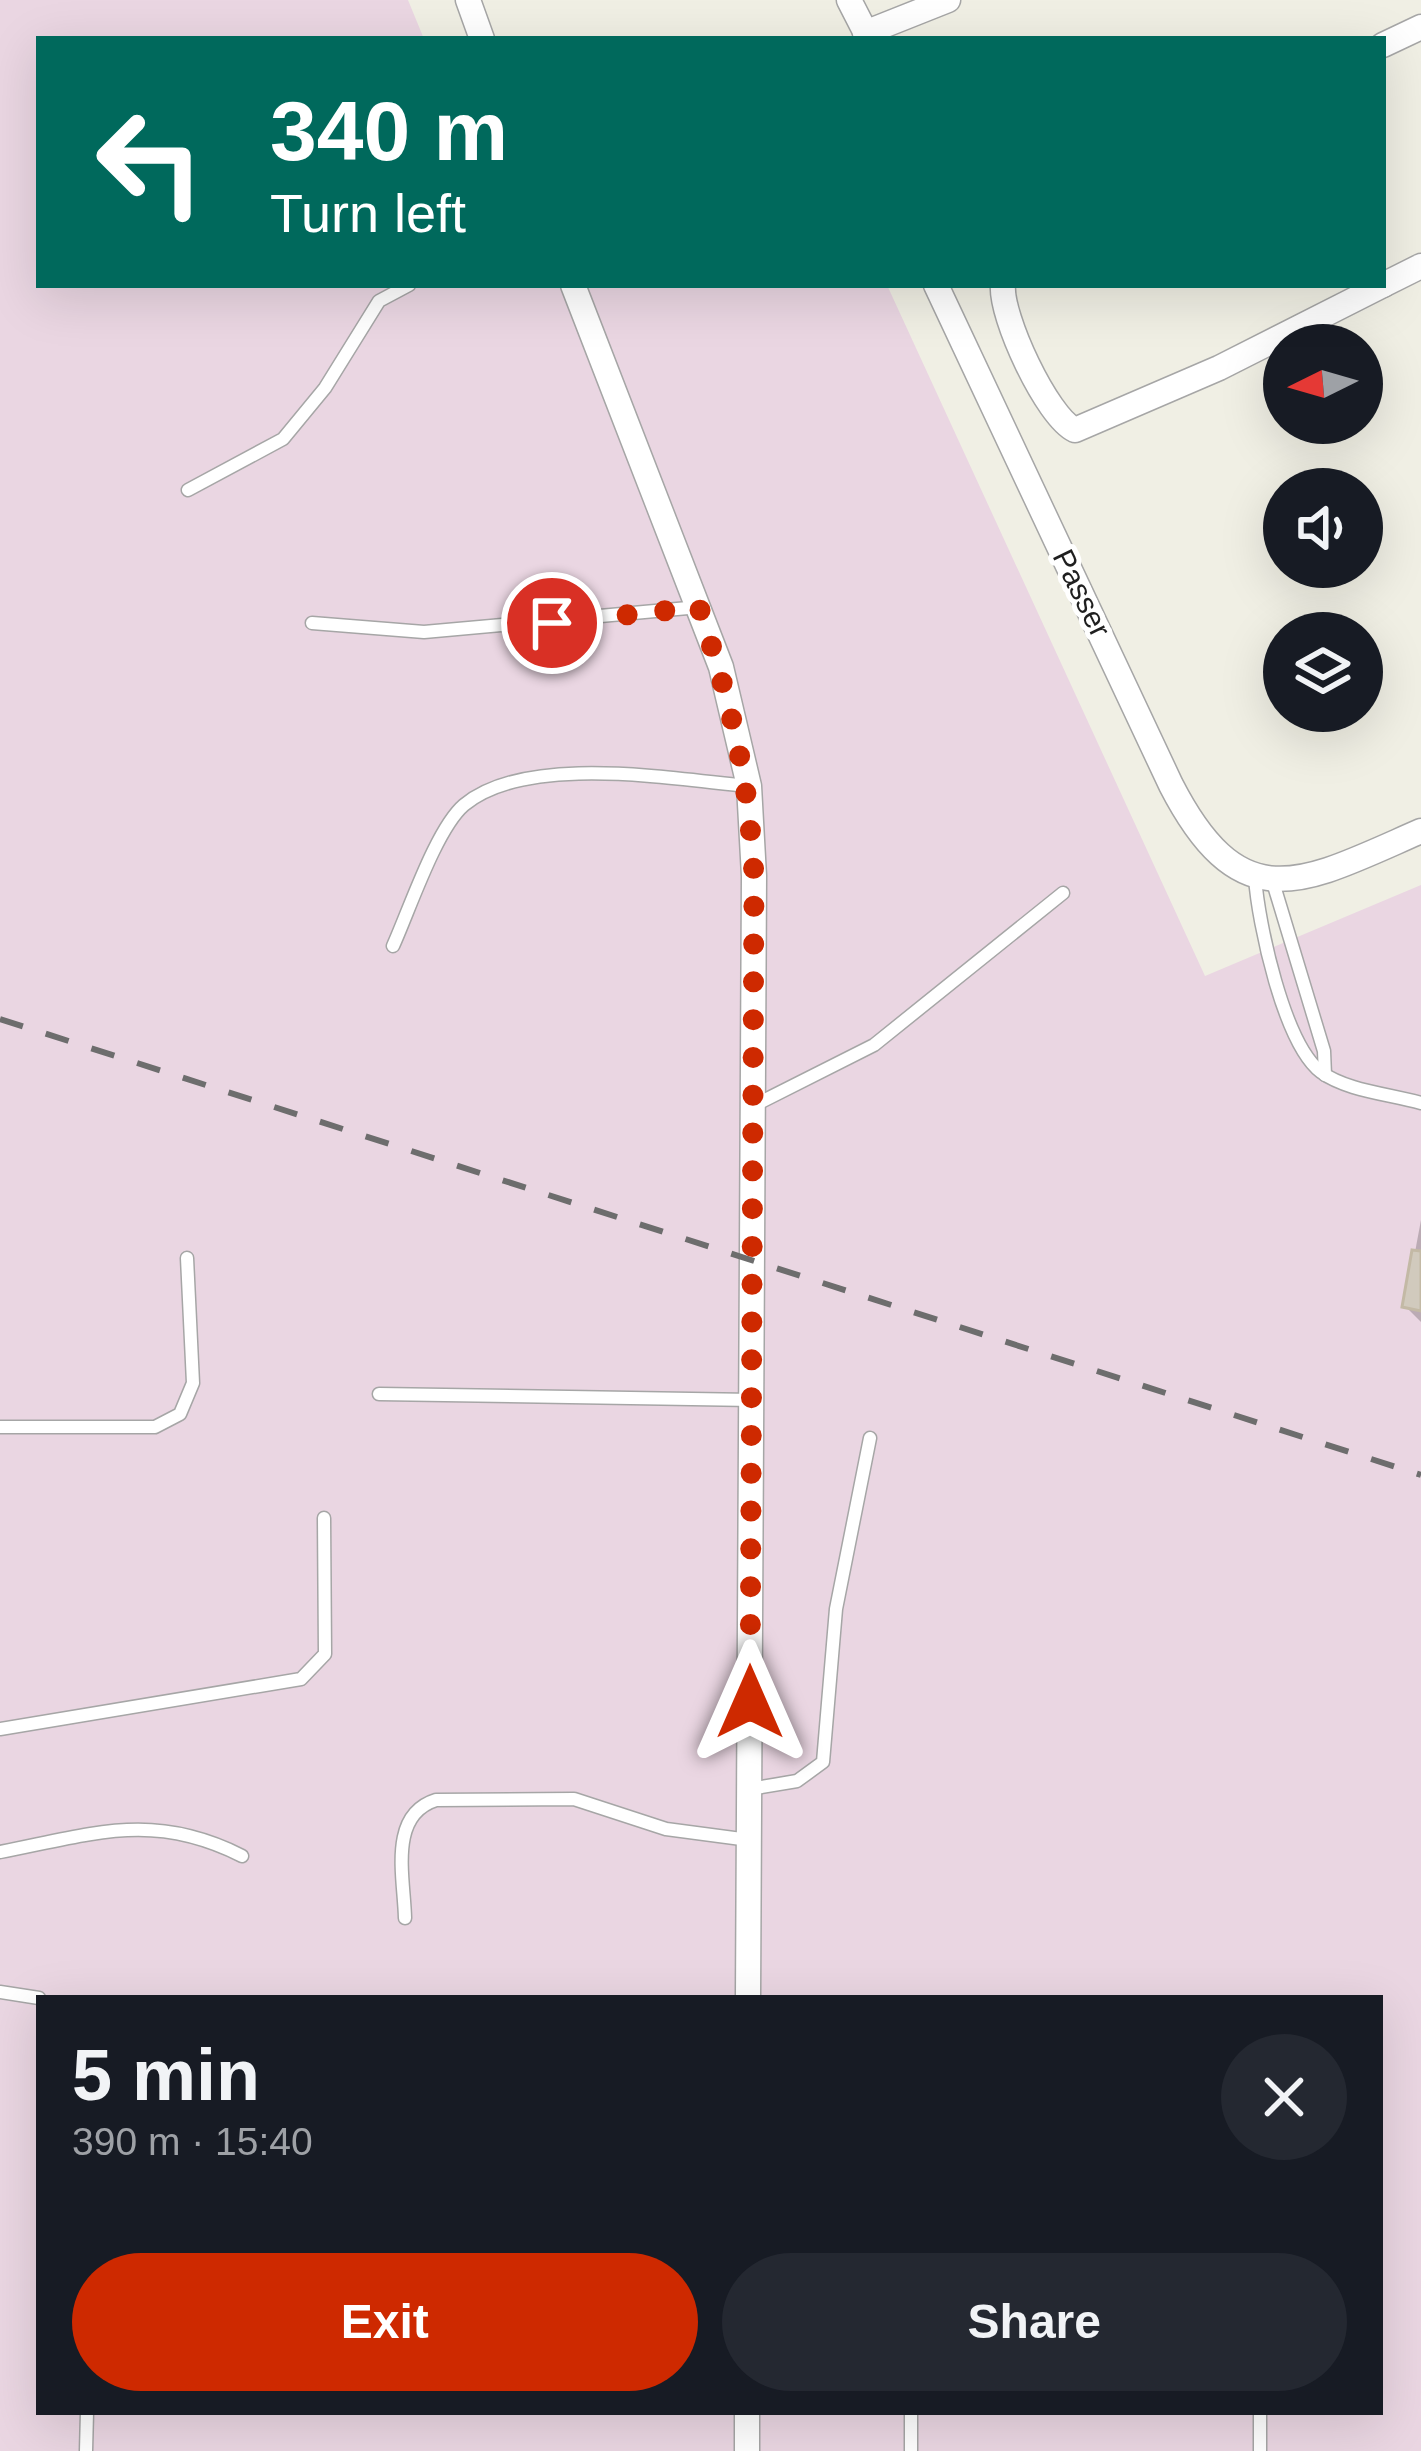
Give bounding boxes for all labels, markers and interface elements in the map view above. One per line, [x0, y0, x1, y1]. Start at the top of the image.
icon: left [72, 84, 228, 240]
text: 340 m [270, 84, 508, 178]
text: Turn left [270, 183, 466, 243]
north arrow [1263, 324, 1383, 444]
map controls [1263, 324, 1383, 732]
button: sound [1263, 468, 1383, 588]
street label: Passer [1047, 544, 1117, 642]
pin [501, 572, 603, 674]
icon: arrive [519, 590, 585, 656]
button: layers [1263, 612, 1383, 732]
position arrow [687, 1639, 813, 1765]
button: close [1221, 2034, 1347, 2160]
text: 5 min [72, 2035, 260, 2115]
text: 390 m · 15:40 [72, 2120, 313, 2163]
button: Exit [72, 2253, 698, 2391]
button: Share [722, 2253, 1347, 2391]

